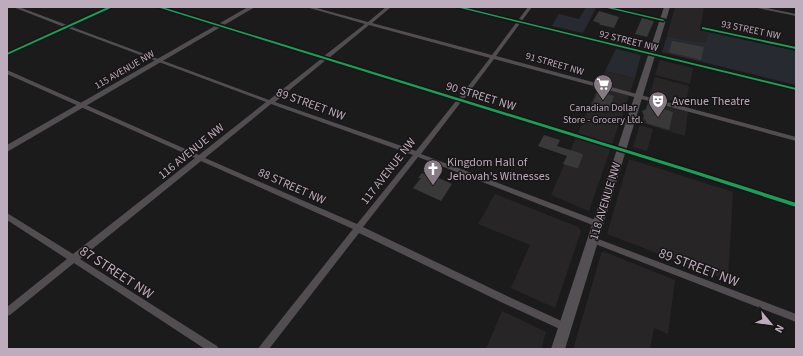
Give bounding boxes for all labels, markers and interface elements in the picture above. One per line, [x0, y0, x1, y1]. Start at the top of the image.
street label: 93 STREET NW [720, 17, 782, 43]
street label: 92 STREET NW [598, 27, 660, 55]
street label: 115 AVENUE NW [92, 47, 157, 93]
street label: 91 STREET NW [524, 49, 586, 79]
supermarket icon: Canadian Dollar Store - Grocery Ltd. [592, 73, 614, 101]
street label: 90 STREET NW [444, 78, 519, 115]
street label: 89 STREET NW [274, 84, 348, 125]
theatre icon: Avenue Theatre [647, 90, 669, 118]
place label: Avenue Theatre [672, 93, 750, 110]
place label: Canadian Dollar Store - Grocery Ltd. [563, 101, 643, 127]
street label: 116 AVENUE NW [155, 119, 228, 183]
street label: 117 AVENUE NW [357, 134, 420, 208]
place label: Kingdom Hall of Jehovah's Witnesses [447, 154, 550, 185]
church icon: Kingdom Hall of Jehovah's Witnesses [422, 158, 444, 186]
street label: 118 AVENUE NW [586, 160, 626, 242]
street label: 88 STREET NW [255, 164, 329, 209]
street label: 87 STREET NW [76, 241, 157, 304]
street label: 89 STREET NW [656, 243, 742, 292]
north arrow [751, 304, 791, 344]
text: N [771, 322, 788, 335]

